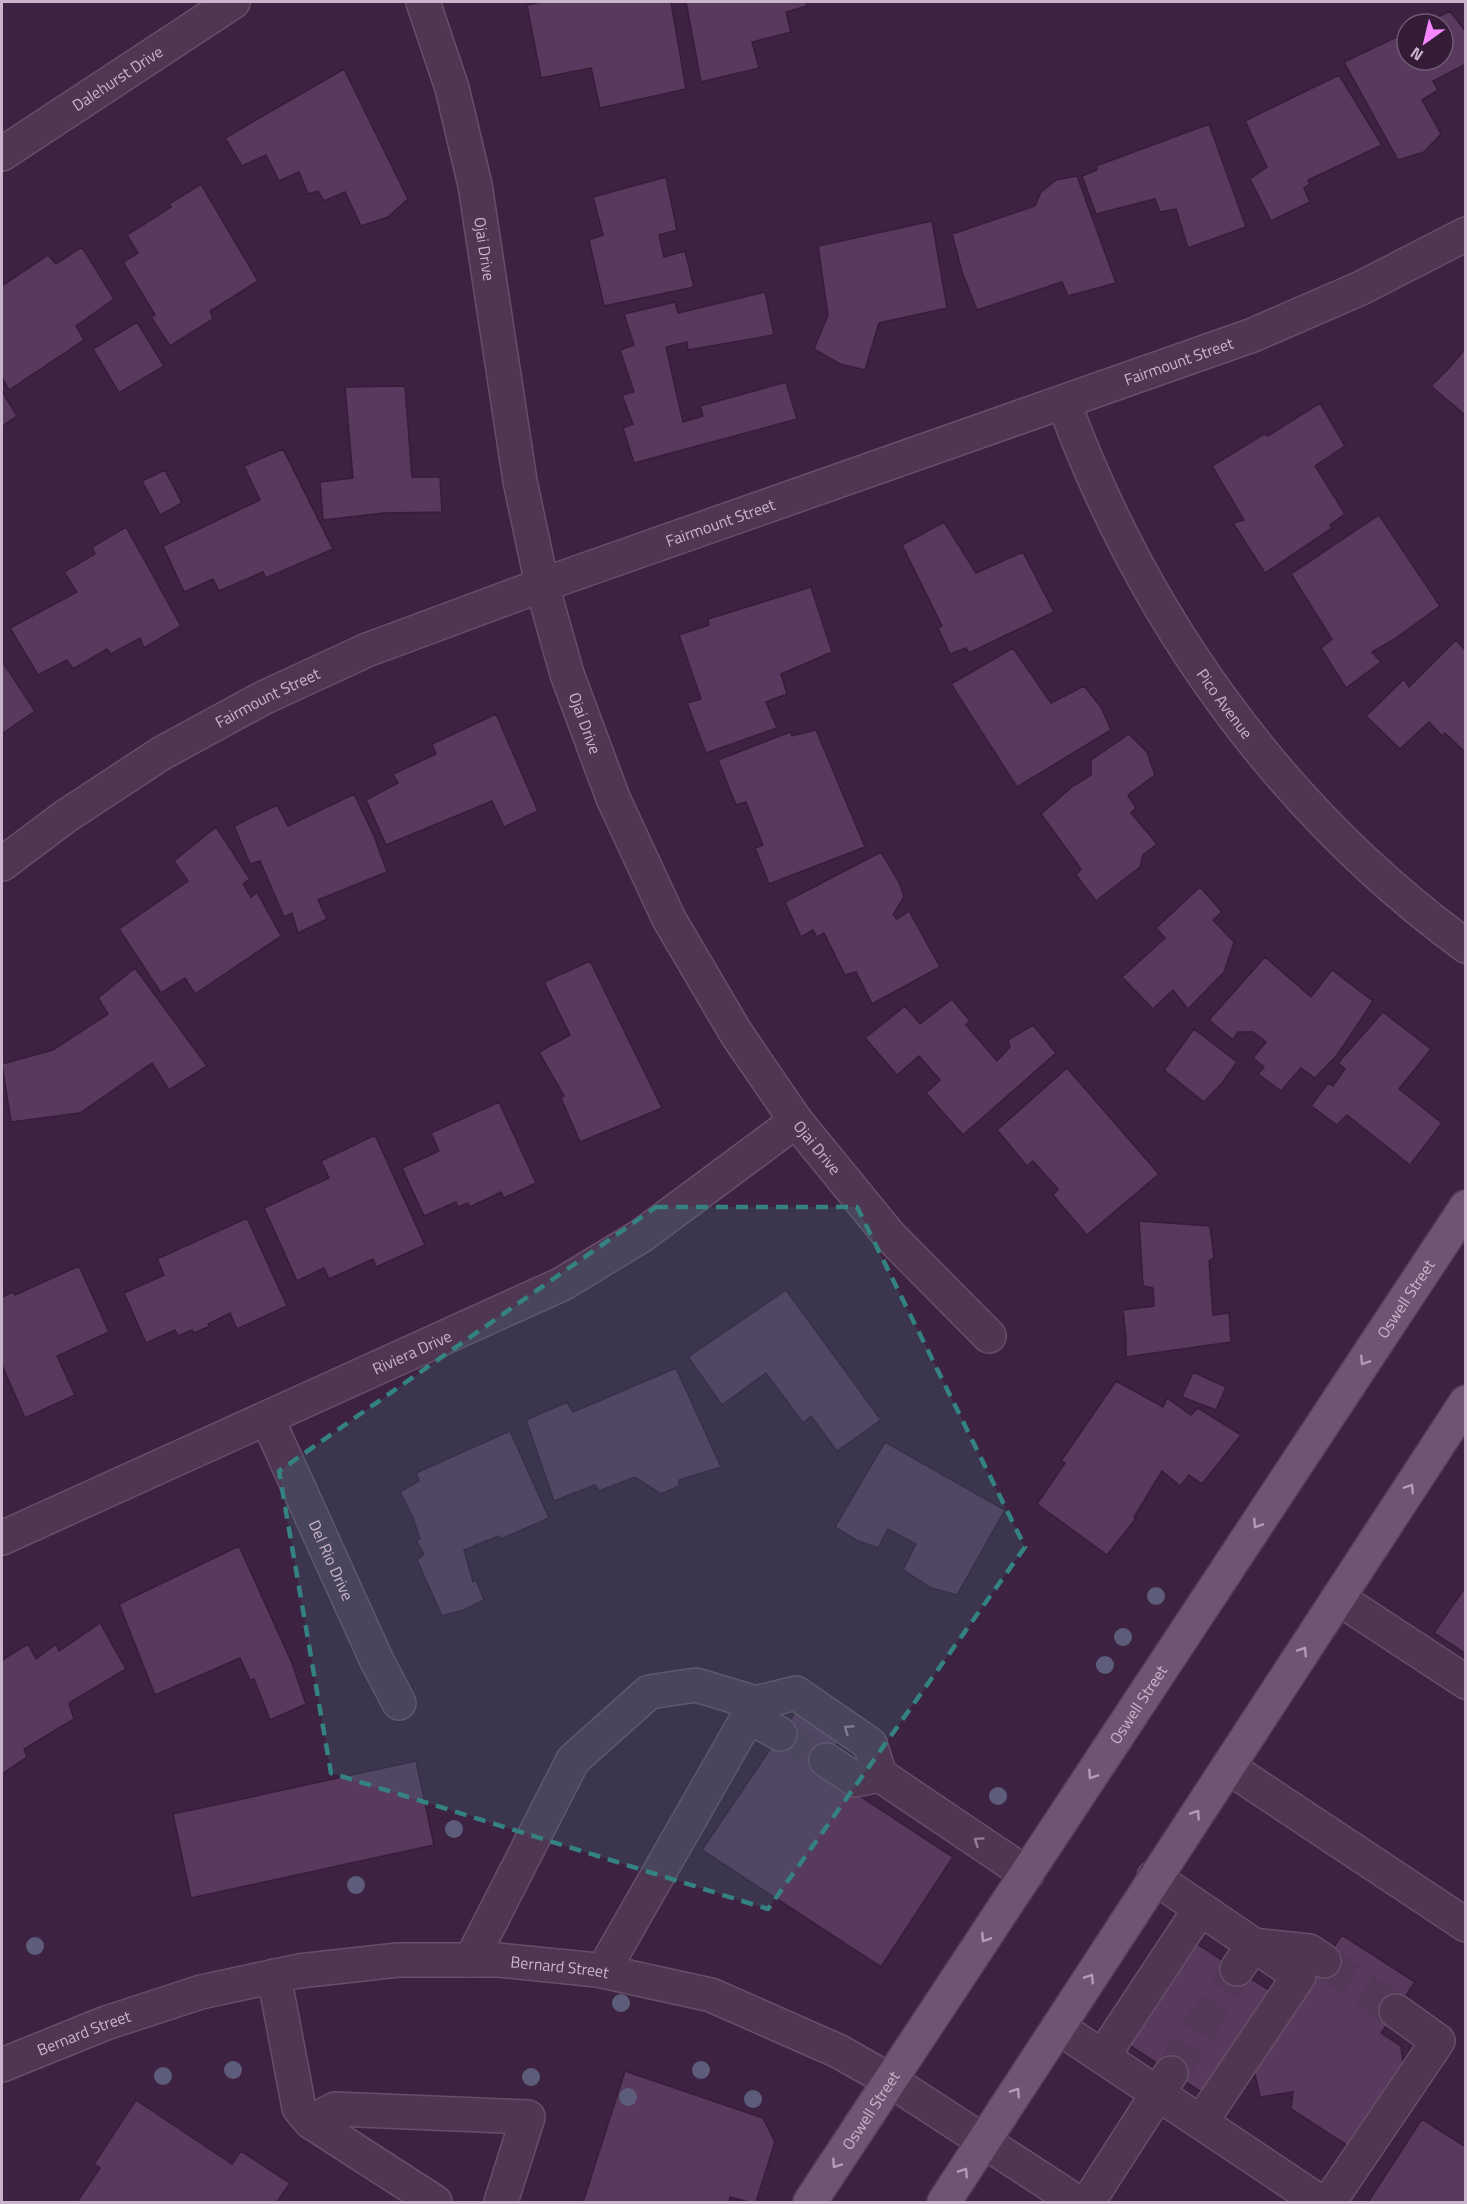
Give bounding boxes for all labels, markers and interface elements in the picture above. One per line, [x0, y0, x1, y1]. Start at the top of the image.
north arrow [1395, 12, 1455, 72]
street label: Dalehurst Drive [67, 39, 168, 117]
text: N [1405, 41, 1428, 67]
street label: Ojai Drive [468, 215, 501, 282]
street label: Fairmount Street [1121, 331, 1237, 391]
street label: Fairmount Street [662, 492, 779, 553]
street label: Fairmount Street [211, 661, 324, 734]
street label: Pico Avenue [1191, 663, 1259, 744]
street label: Ojai Drive [563, 689, 608, 757]
street label: Ojai Drive [788, 1115, 847, 1180]
street label: Oswell Street [1371, 1254, 1441, 1343]
street label: Riviera Drive [368, 1324, 455, 1381]
one-way arrow [1360, 1355, 1371, 1366]
one-way arrow [1403, 1484, 1414, 1495]
street label: Del Rio Drive [303, 1516, 360, 1604]
one-way arrow [1253, 1518, 1264, 1529]
one-way arrow [1296, 1647, 1308, 1657]
street label: Oswell Street [1103, 1660, 1173, 1749]
one-way arrow [844, 1725, 855, 1736]
one-way arrow [1088, 1768, 1099, 1779]
one-way arrow [1189, 1810, 1200, 1821]
one-way arrow [974, 1838, 985, 1849]
one-way arrow [981, 1931, 992, 1942]
street label: Bernard Street [509, 1949, 612, 1984]
one-way arrow [1083, 1973, 1094, 1984]
street label: Bernard Street [33, 2004, 134, 2062]
street label: Oswell Street [836, 2065, 906, 2155]
one-way arrow [1009, 2088, 1020, 2099]
one-way arrow [832, 2158, 843, 2169]
one-way arrow [957, 2167, 968, 2178]

